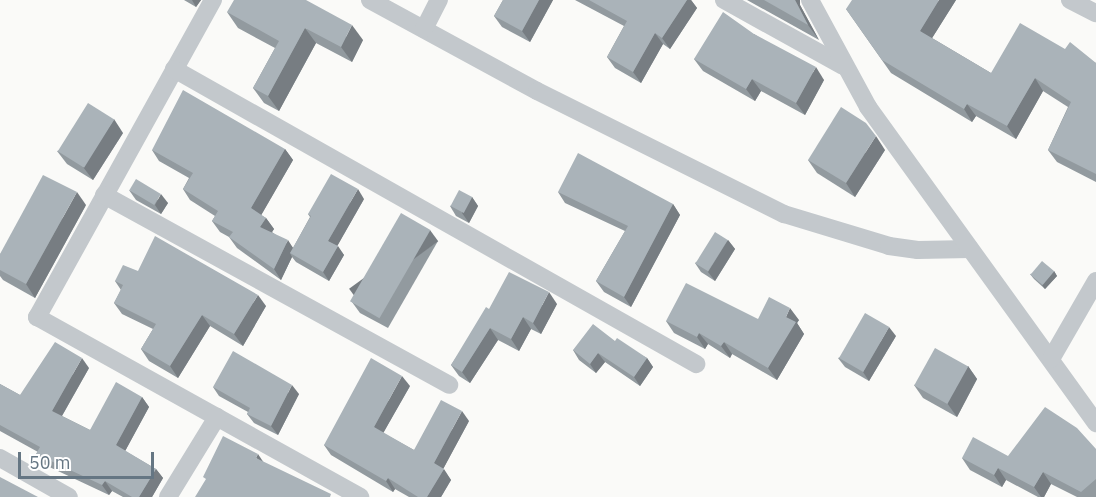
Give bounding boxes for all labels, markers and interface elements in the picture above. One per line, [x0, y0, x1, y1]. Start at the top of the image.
scale bar [21, 440, 158, 478]
text: 50 m [29, 451, 71, 474]

